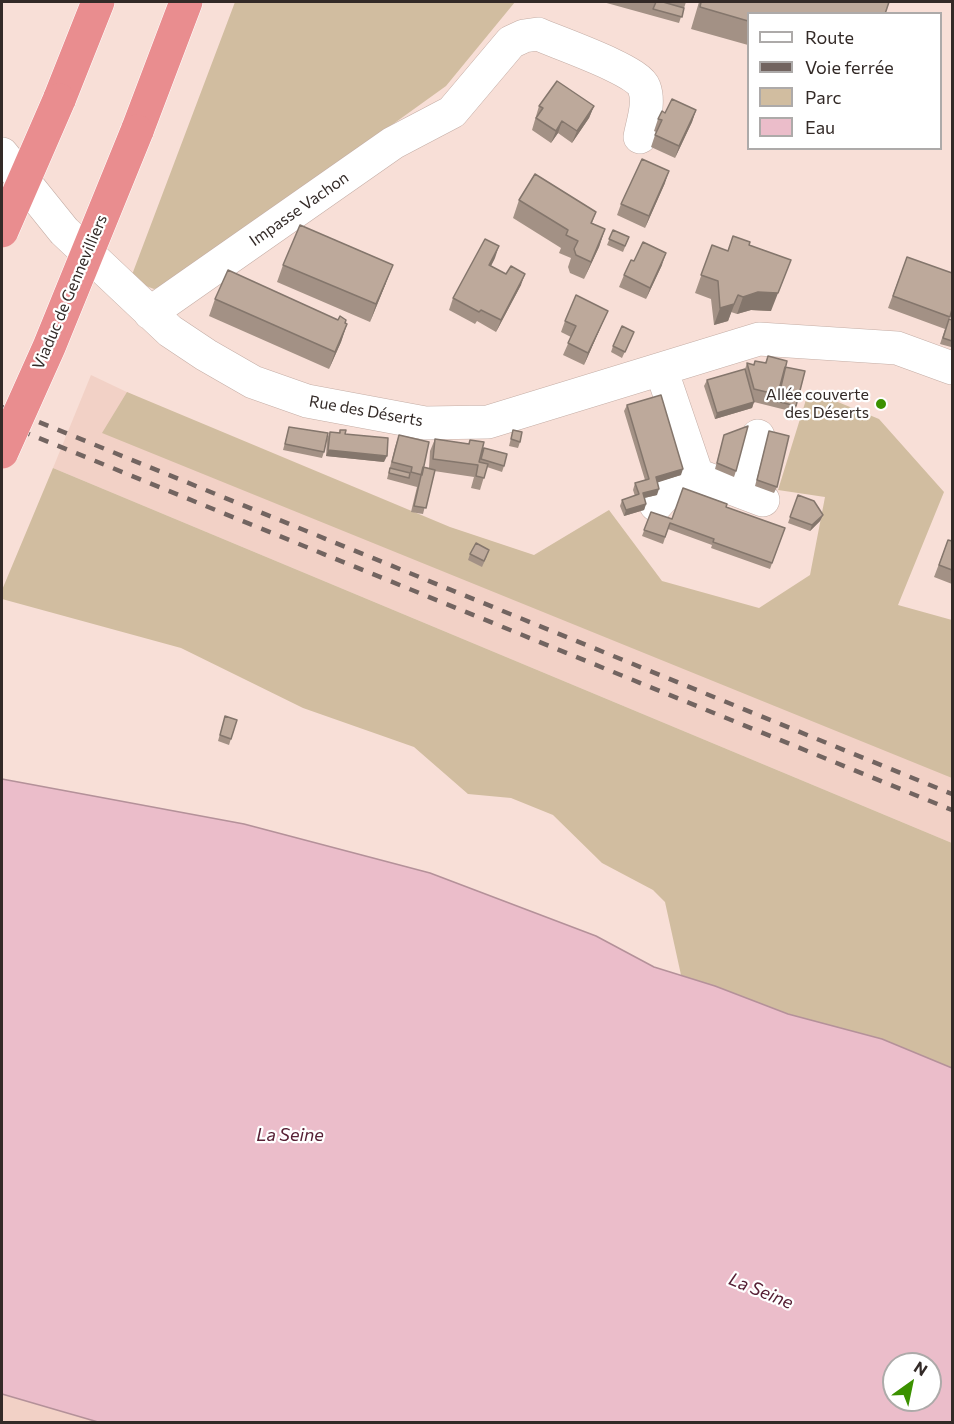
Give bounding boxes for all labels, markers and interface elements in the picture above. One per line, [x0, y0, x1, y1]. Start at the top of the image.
legend [747, 12, 942, 150]
text: Route [805, 26, 854, 48]
text: Voie ferrée [805, 56, 894, 78]
text: Parc [805, 86, 842, 108]
text: Eau [805, 116, 835, 138]
street label: Impasse Vachon [246, 168, 352, 250]
street label: Viaduc de Gennevilliers [29, 212, 111, 372]
place label: Allée couverte des Déserts [766, 385, 869, 423]
street label: Rue des Déserts [308, 392, 424, 430]
marker: Allée couverte des Déserts [874, 397, 888, 411]
water label: La Seine [256, 1124, 324, 1146]
water label: La Seine [726, 1268, 796, 1314]
north arrow [882, 1352, 942, 1412]
text: N [911, 1357, 931, 1379]

